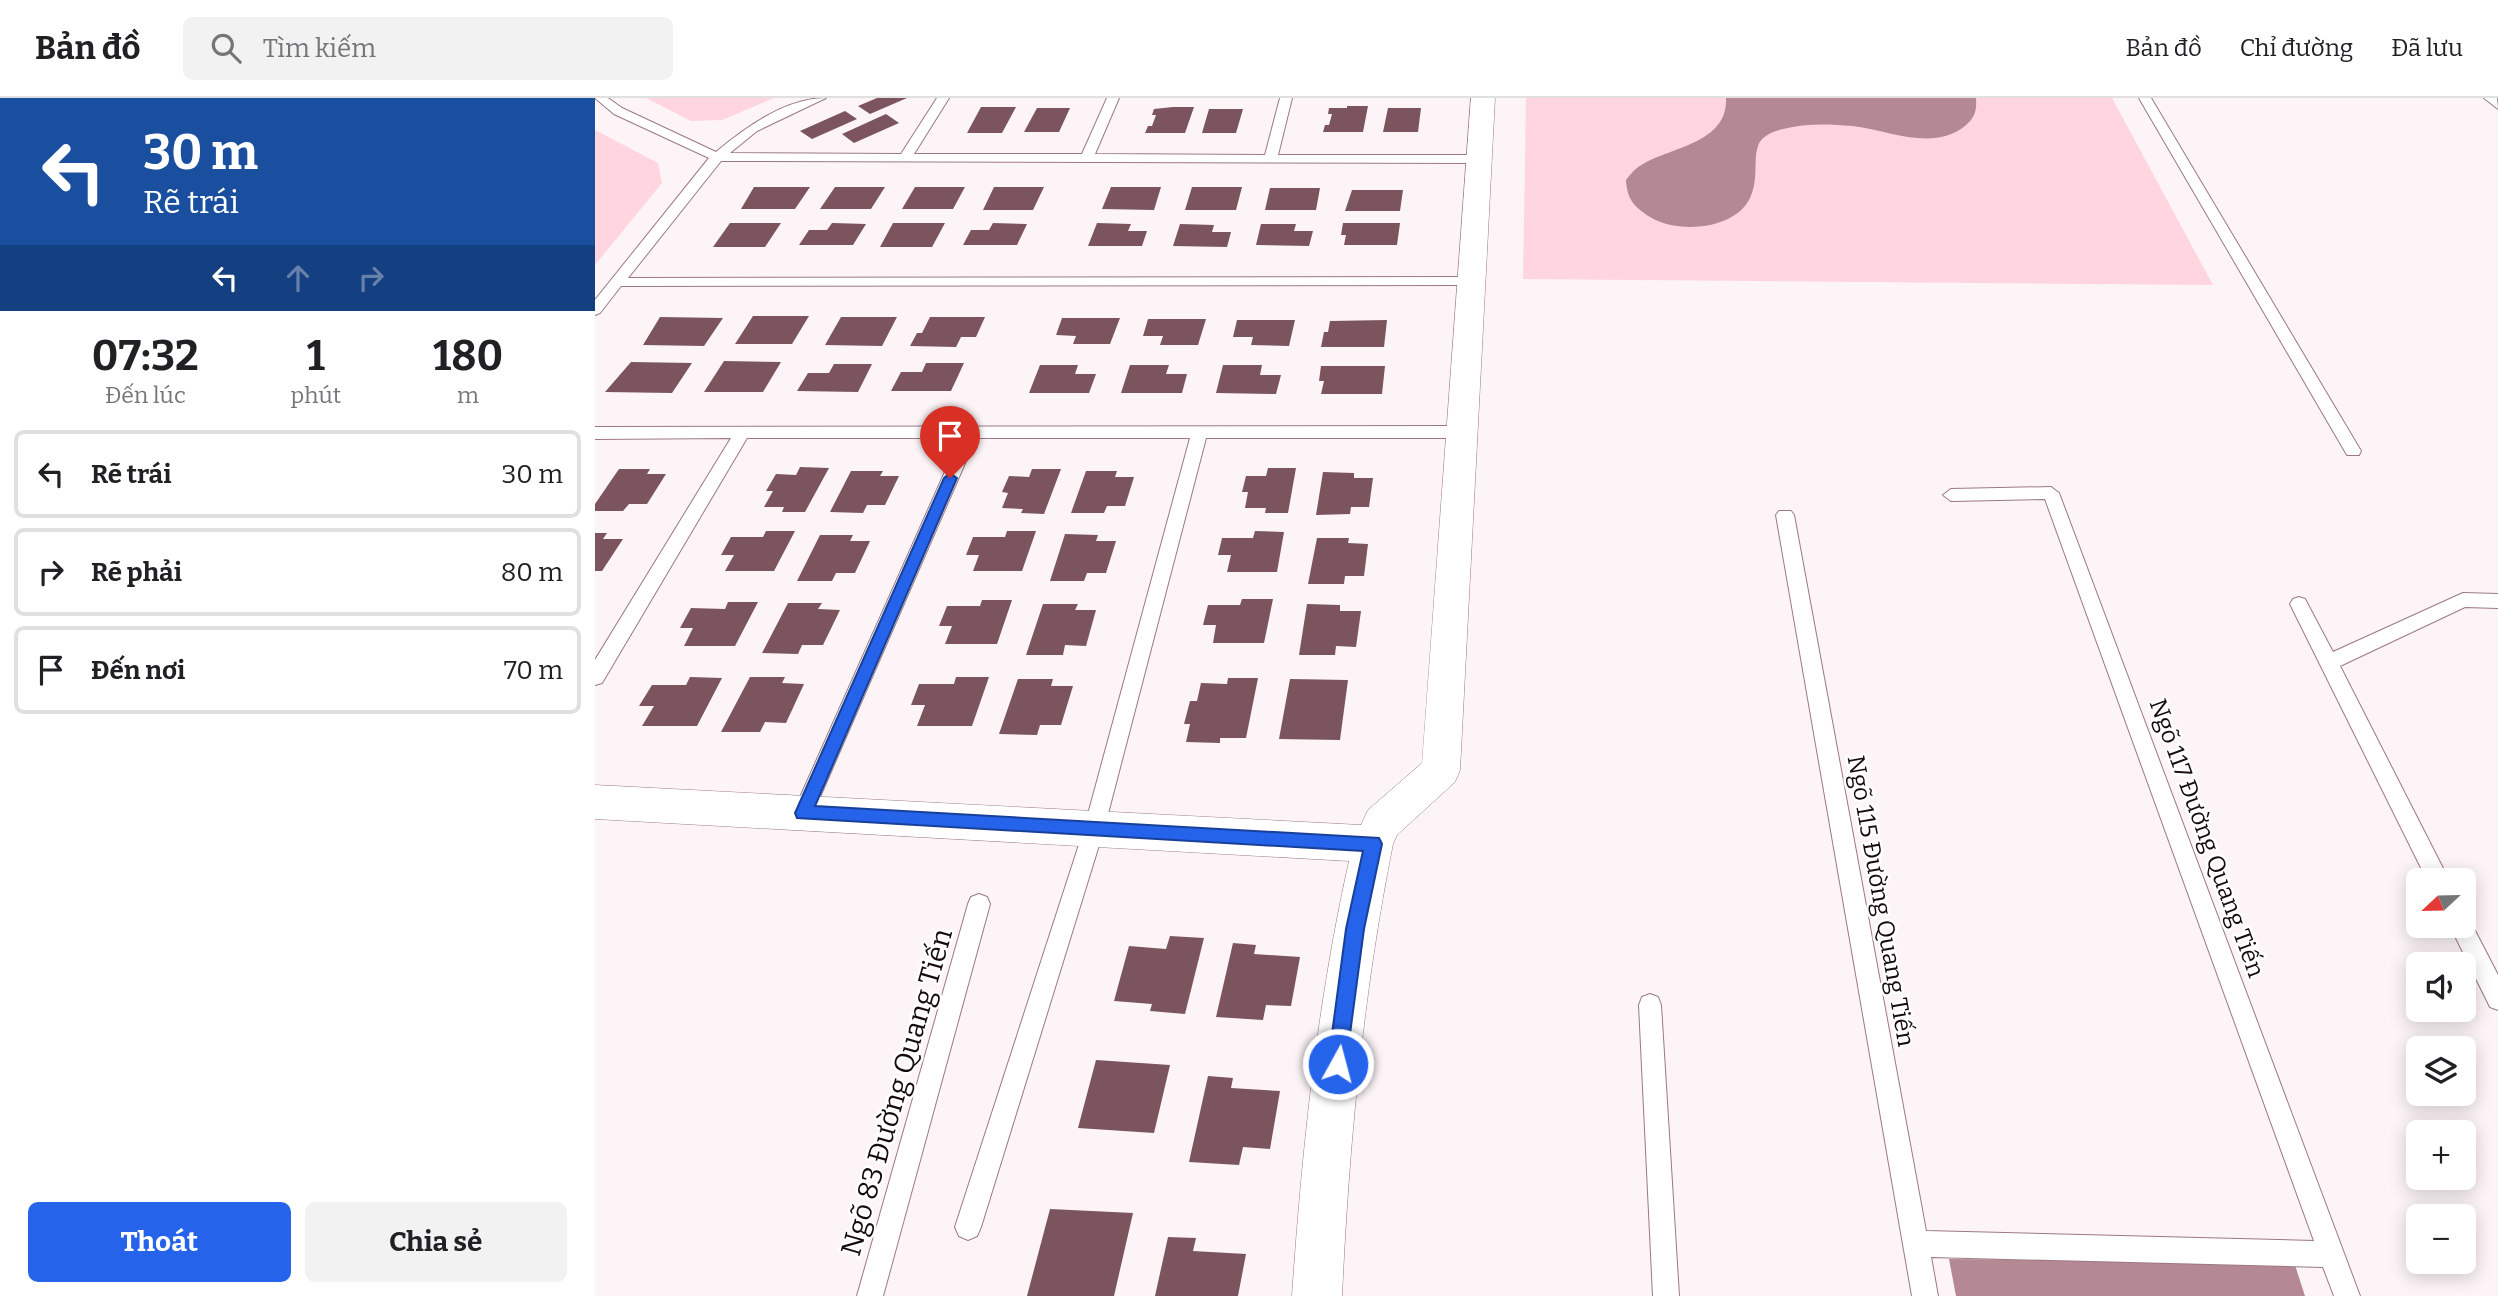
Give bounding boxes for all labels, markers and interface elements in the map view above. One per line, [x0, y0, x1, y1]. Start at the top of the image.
search box [183, 17, 673, 80]
text: Bản đồ [35, 28, 141, 68]
icon: search [207, 29, 245, 67]
text: Tìm kiếm [263, 33, 376, 64]
text: Bản đồ [2126, 34, 2202, 62]
text: Chỉ đường [2240, 34, 2353, 62]
text: Đã lưu [2391, 34, 2463, 62]
text: 30 m [143, 123, 258, 182]
icon: left [28, 126, 119, 217]
text: Rẽ trái [143, 183, 239, 221]
icon: left [206, 259, 244, 297]
icon: ahead [279, 259, 317, 297]
icon: right [352, 259, 390, 297]
text: 07:32 [92, 331, 199, 381]
text: 1 [307, 331, 325, 381]
text: 180 [433, 331, 503, 381]
text: Đến lúc [105, 381, 186, 409]
text: phút [291, 381, 341, 409]
text: m [457, 381, 479, 409]
pin [920, 406, 980, 478]
icon: arrive [931, 417, 969, 455]
icon: left [32, 455, 70, 493]
text: Rẽ trái [91, 459, 171, 490]
text: 30 m [502, 459, 563, 490]
icon: right [32, 553, 70, 591]
text: Rẽ phải [91, 557, 182, 588]
text: 80 m [501, 557, 563, 588]
icon: arrive [32, 651, 70, 689]
text: Đến nơi [91, 655, 185, 686]
text: 70 m [504, 655, 563, 686]
street label: Ngõ 117 Đường Quang Tiến [2144, 695, 2270, 981]
street label: Ngõ 115 Đường Quang Tiến [1842, 753, 1920, 1049]
north arrow [2406, 868, 2476, 938]
map controls [2406, 868, 2476, 1274]
street label: Ngõ 83 Đường Quang Tiến [834, 924, 959, 1260]
button: sound [2406, 952, 2476, 1022]
position arrow [1301, 1027, 1375, 1101]
button: layers [2406, 1036, 2476, 1106]
button: + [2406, 1120, 2476, 1190]
button: Thoát [28, 1202, 291, 1282]
button: Chia sẻ [305, 1202, 567, 1282]
button: − [2406, 1204, 2476, 1274]

